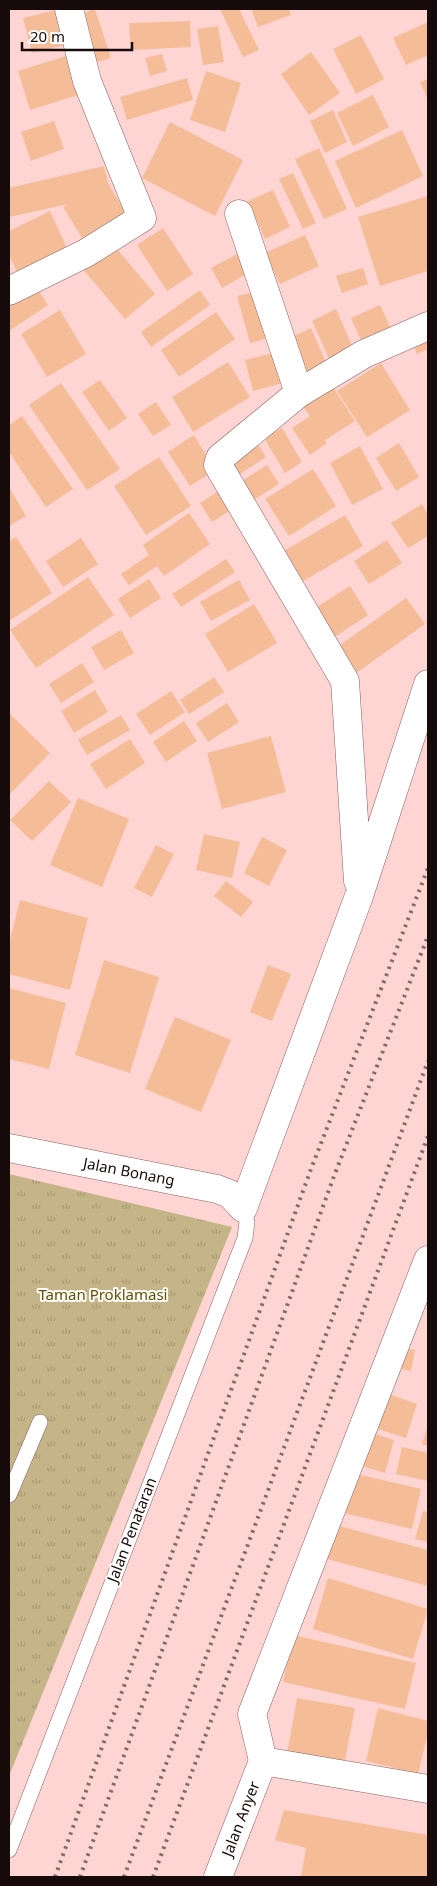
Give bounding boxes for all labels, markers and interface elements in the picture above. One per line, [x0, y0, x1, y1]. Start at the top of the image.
scale bar [22, 20, 132, 52]
text: 20 m [30, 26, 65, 46]
street label: Jalan Bonang [80, 1152, 177, 1190]
park label: Taman Proklamasi [38, 1284, 168, 1304]
street label: Jalan Penataran [101, 1474, 160, 1587]
street label: Jalan Anyer [216, 1778, 264, 1861]

